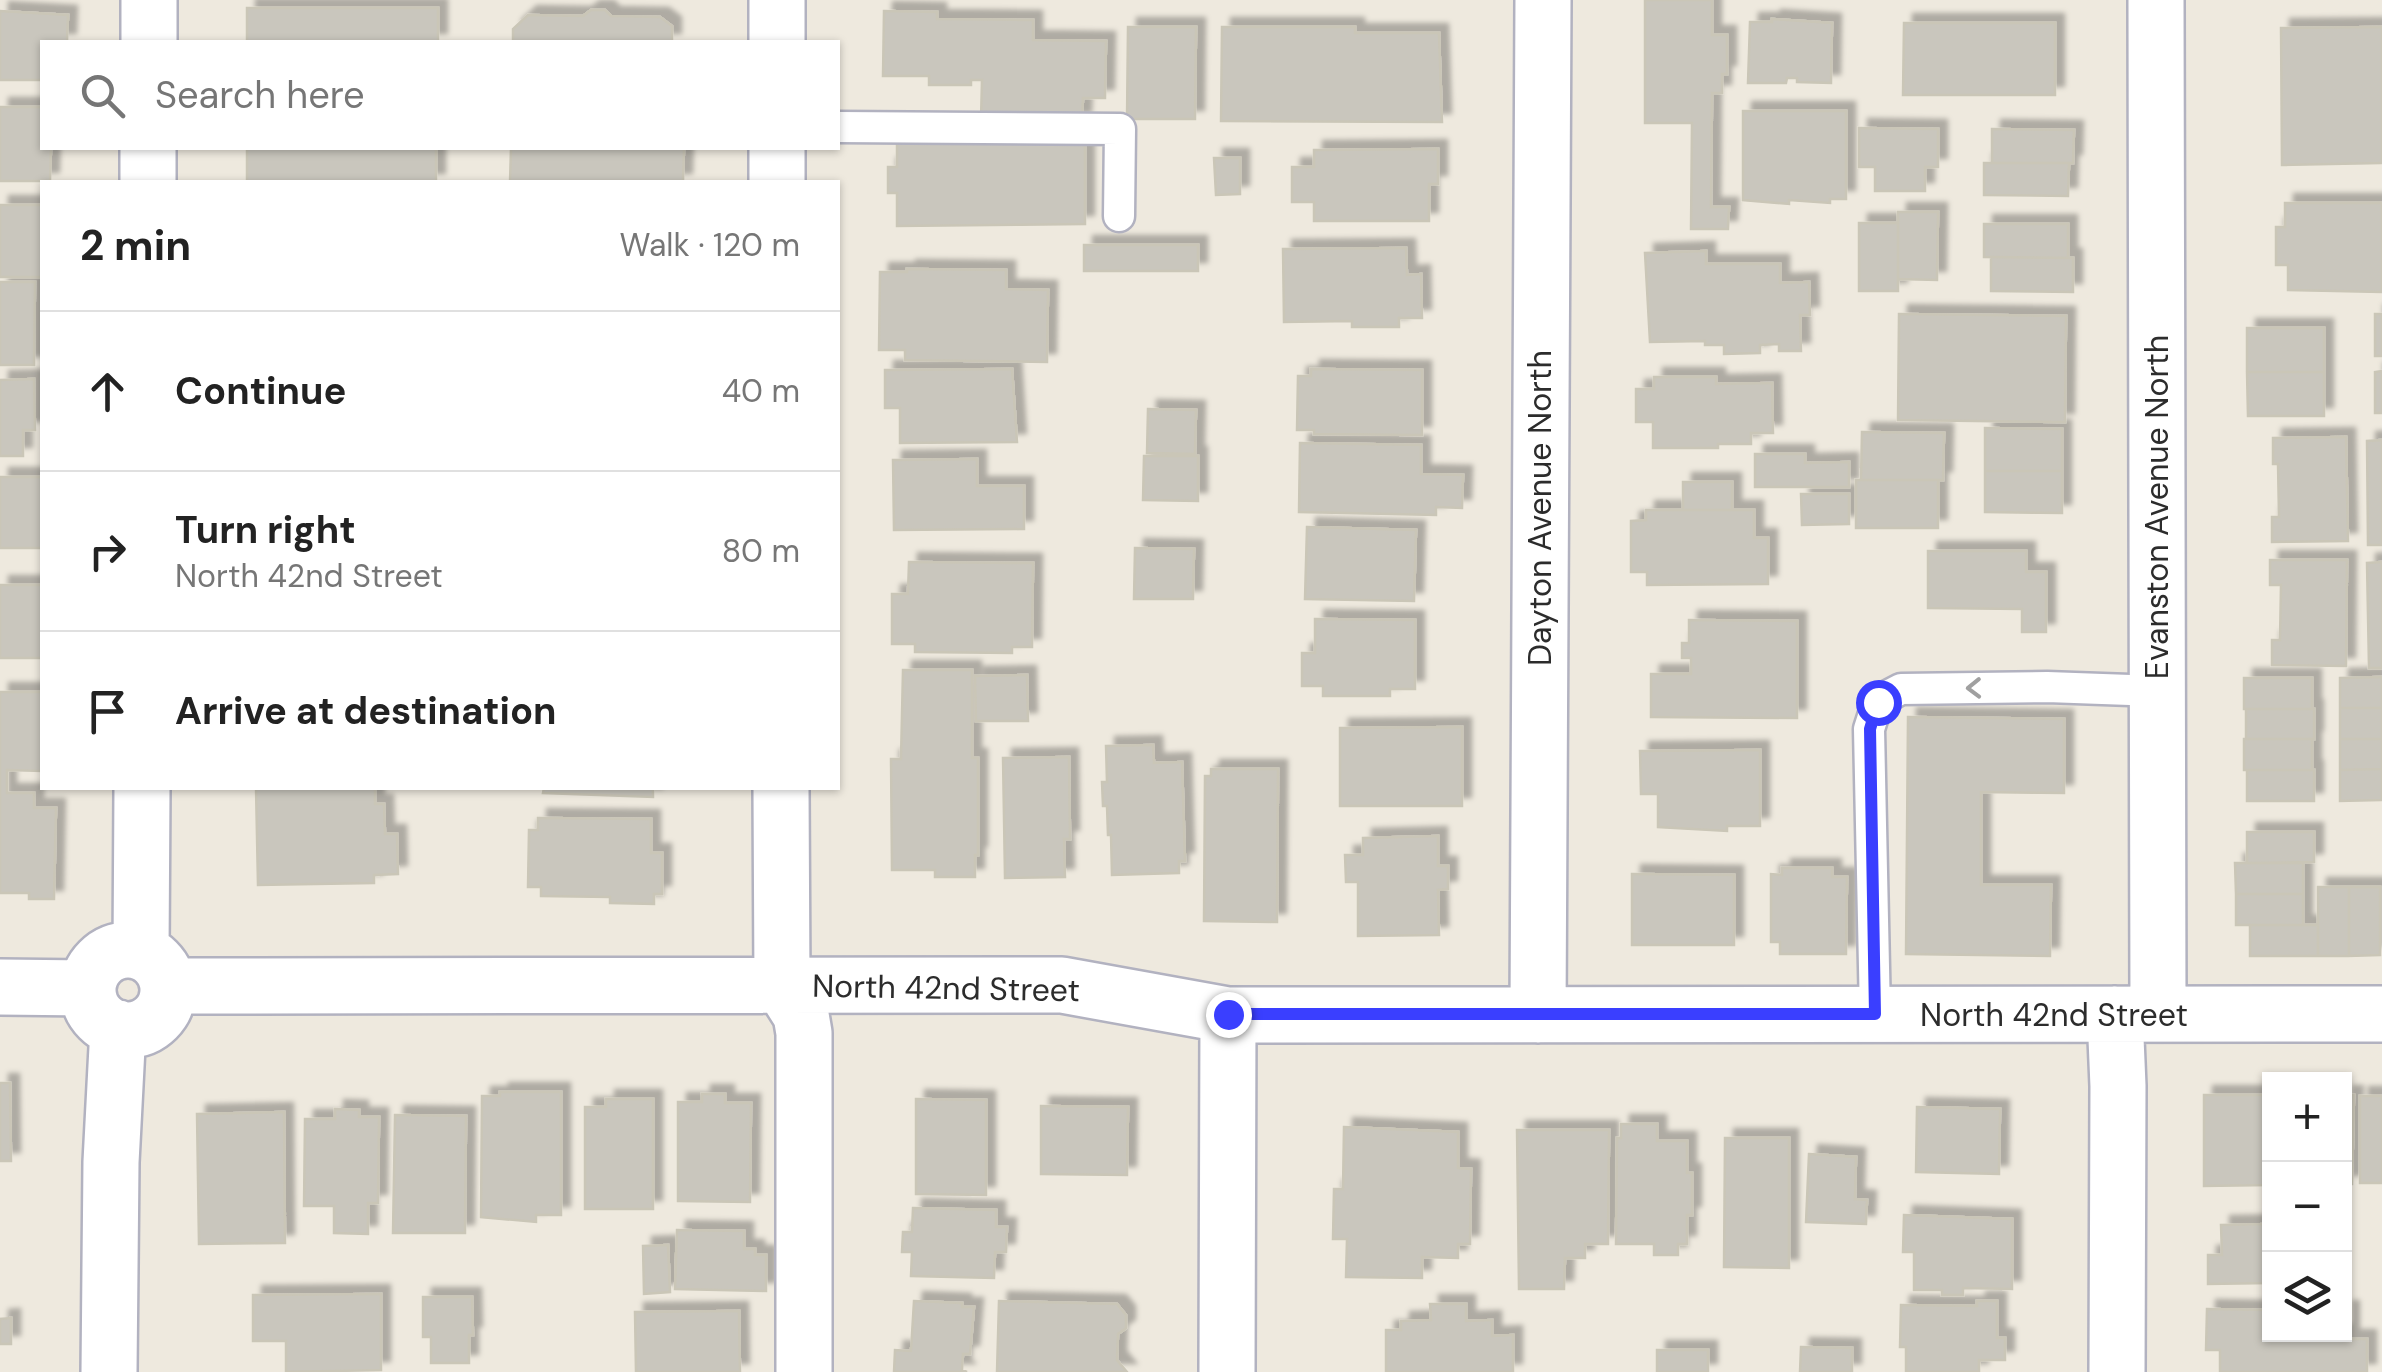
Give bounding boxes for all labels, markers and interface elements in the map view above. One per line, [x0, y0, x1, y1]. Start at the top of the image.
search box [40, 40, 840, 150]
icon: search [75, 68, 130, 123]
text: Search here [155, 70, 365, 120]
text: 2 min [80, 218, 191, 273]
text: Walk · 120 m [620, 224, 800, 266]
street label: Evanston Avenue North [2136, 335, 2178, 679]
street label: Dayton Avenue North [1519, 350, 1561, 666]
icon: ahead [80, 364, 135, 419]
text: Continue [175, 366, 346, 416]
text: 40 m [722, 370, 800, 412]
text: Turn right [175, 505, 356, 555]
icon: right [80, 524, 135, 579]
text: 80 m [722, 530, 800, 572]
text: North 42nd Street [175, 555, 443, 597]
one-way arrow [1966, 677, 1982, 699]
route start [1856, 680, 1902, 726]
icon: arrive [80, 684, 135, 739]
text: Arrive at destination [175, 686, 557, 736]
street label: North 42nd Street [812, 965, 1080, 1011]
route end [1206, 992, 1252, 1038]
street label: North 42nd Street [1920, 994, 2188, 1036]
map controls [2262, 1072, 2352, 1342]
button: + [2262, 1072, 2352, 1162]
button: − [2262, 1162, 2352, 1252]
button: layers [2262, 1252, 2352, 1342]

